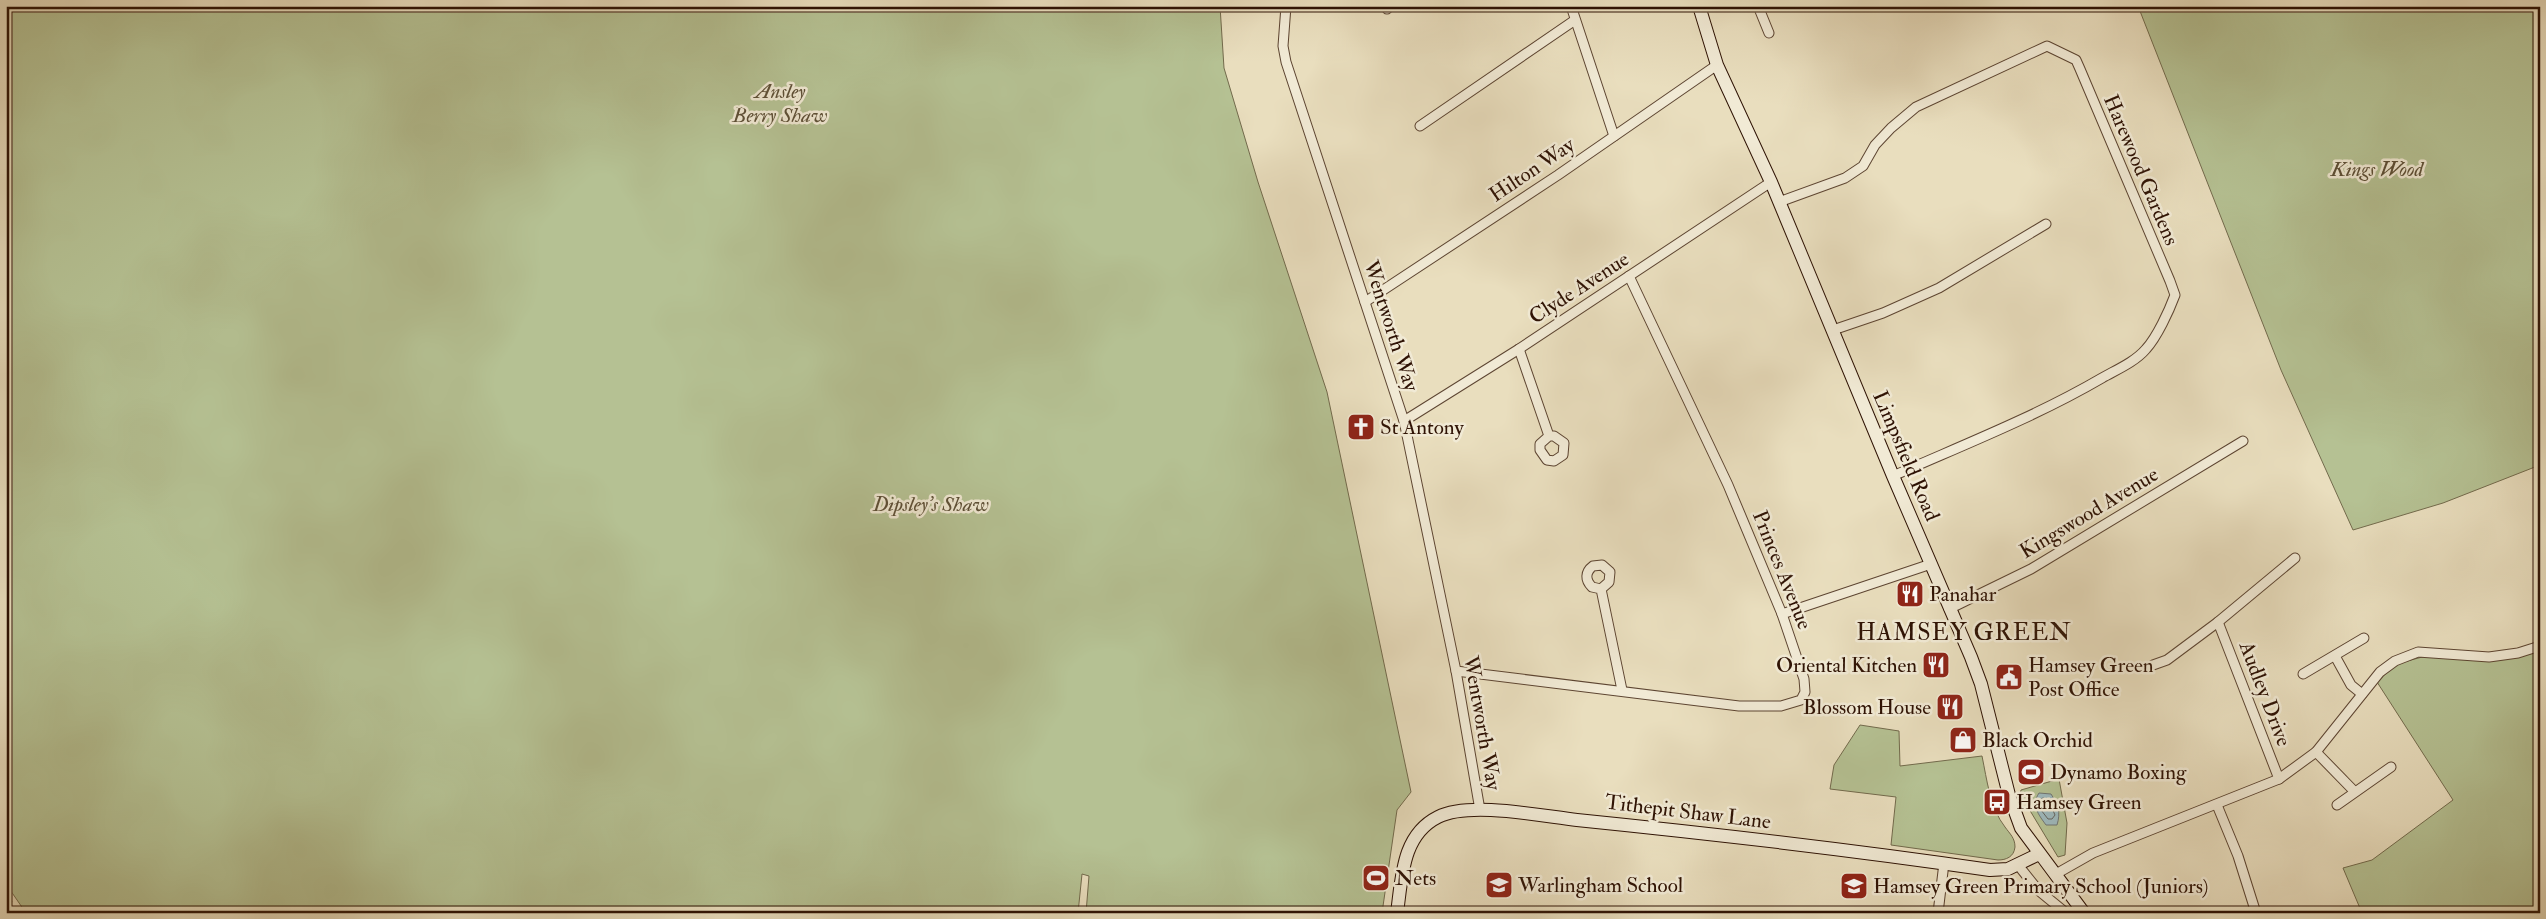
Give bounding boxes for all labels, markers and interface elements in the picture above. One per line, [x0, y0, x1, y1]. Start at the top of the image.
park label: Ansley Berry Shaw [732, 78, 827, 129]
street label: Harewood Gardens [2097, 90, 2185, 250]
street label: Hilton Way [1484, 131, 1581, 208]
park label: Kings Wood [2330, 156, 2425, 183]
street label: Clyde Avenue [1524, 246, 1634, 330]
street label: Wentworth Way [1357, 256, 1425, 396]
street label: Limpsfield Road [1866, 387, 1946, 526]
church icon: St Antony [1346, 412, 1376, 442]
place label: St Antony [1380, 414, 1464, 441]
street label: Kingswood Avenue [2015, 461, 2164, 565]
park label: Dipsley's Shaw [872, 491, 989, 518]
street label: Princes Avenue [1746, 507, 1818, 634]
restaurant icon: Panahar [1895, 579, 1925, 609]
place label: Panahar [1929, 581, 1997, 608]
district label: HAMSEY GREEN [1856, 617, 2072, 648]
street label: Audley Drive [2232, 637, 2297, 751]
restaurant icon: Oriental Kitchen [1921, 650, 1951, 680]
place label: Oriental Kitchen [1776, 652, 1917, 679]
place label: Hamsey Green Post Office [2028, 652, 2154, 703]
street label: Wentworth Way [1457, 653, 1507, 793]
public building icon: Hamsey Green Post Office [1994, 662, 2024, 692]
restaurant icon: Blossom House [1935, 692, 1965, 722]
place label: Blossom House [1803, 694, 1931, 721]
shop icon: Black Orchid [1948, 725, 1978, 755]
place label: Black Orchid [1982, 727, 2093, 754]
sports icon: Dynamo Boxing [2016, 757, 2046, 787]
place label: Dynamo Boxing [2050, 759, 2187, 786]
bus stop icon: Hamsey Green [1982, 787, 2012, 817]
street label: Tithepit Shaw Lane [1604, 788, 1773, 836]
place label: Hamsey Green [2016, 789, 2142, 816]
sports icon: Nets [1361, 863, 1391, 893]
place label: Nets [1395, 865, 1436, 892]
school or university icon: Warlingham School [1484, 870, 1514, 900]
school or university icon: Hamsey Green Primary School (Juniors) [1839, 871, 1869, 901]
place label: Warlingham School [1517, 872, 1684, 899]
place label: Hamsey Green Primary School (Juniors) [1873, 873, 2209, 900]

